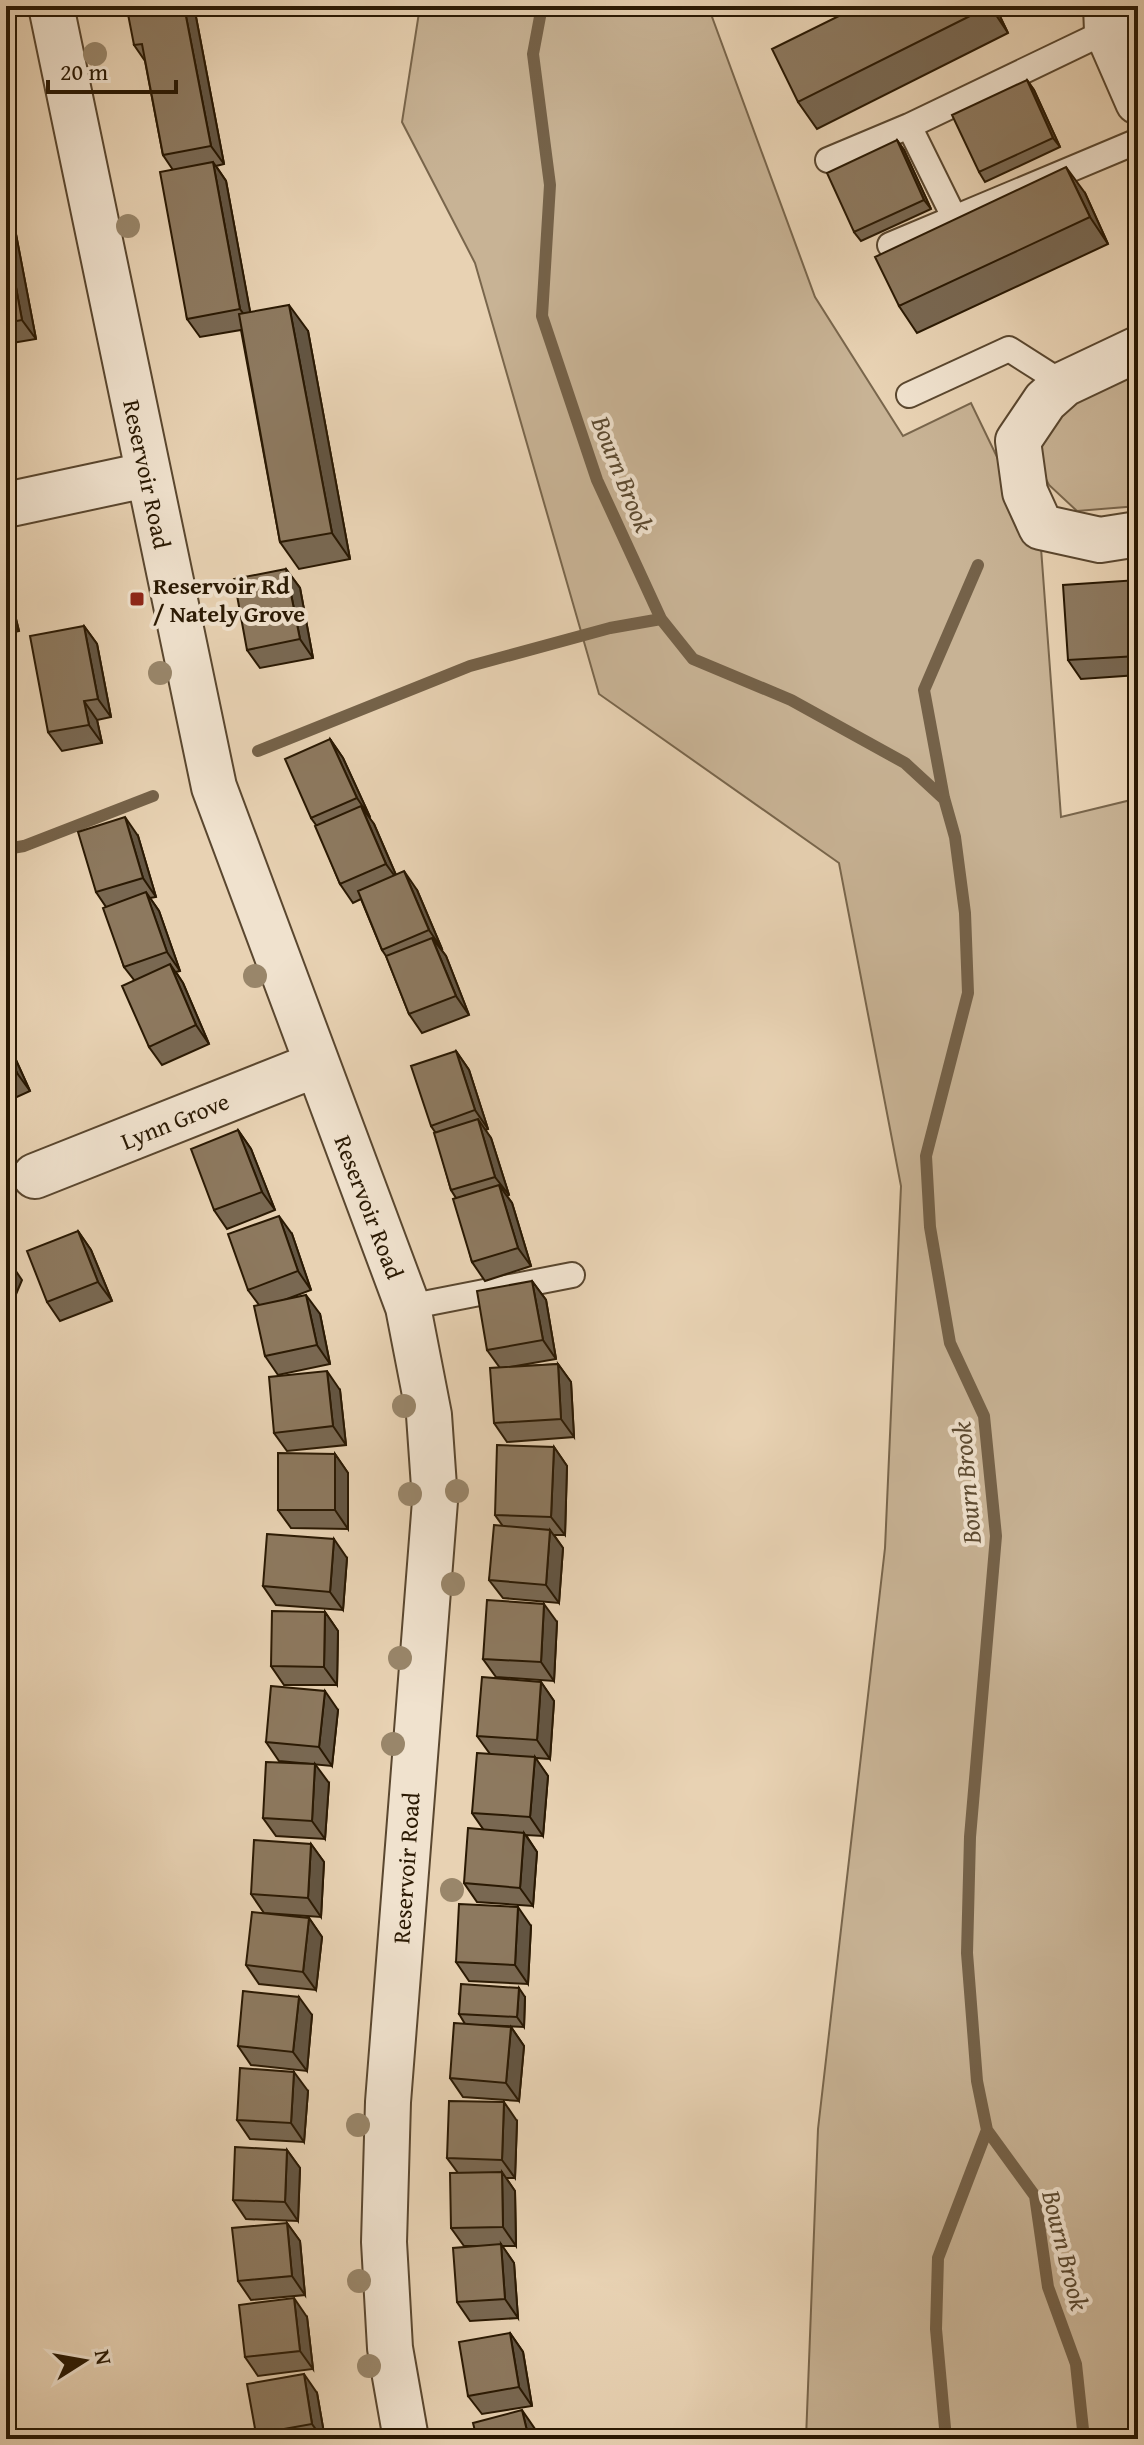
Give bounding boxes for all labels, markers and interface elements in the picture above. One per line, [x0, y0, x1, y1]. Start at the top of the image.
scale bar [48, 44, 176, 94]
text: 20 m [60, 54, 108, 89]
street label: Reservoir Road [114, 396, 180, 552]
water label: Bourn Brook [582, 409, 664, 538]
place label: Reservoir Rd / Nately Grove [153, 568, 305, 631]
marker: Reservoir Rd / Nately Grove [128, 590, 146, 608]
street label: Lynn Grove [116, 1083, 234, 1159]
street label: Reservoir Road [325, 1130, 413, 1284]
water label: Bourn Brook [941, 1420, 991, 1547]
street label: Reservoir Road [383, 1791, 429, 1945]
water label: Bourn Brook [1032, 2185, 1100, 2314]
north arrow [44, 2321, 124, 2401]
text: N [87, 2347, 121, 2368]

